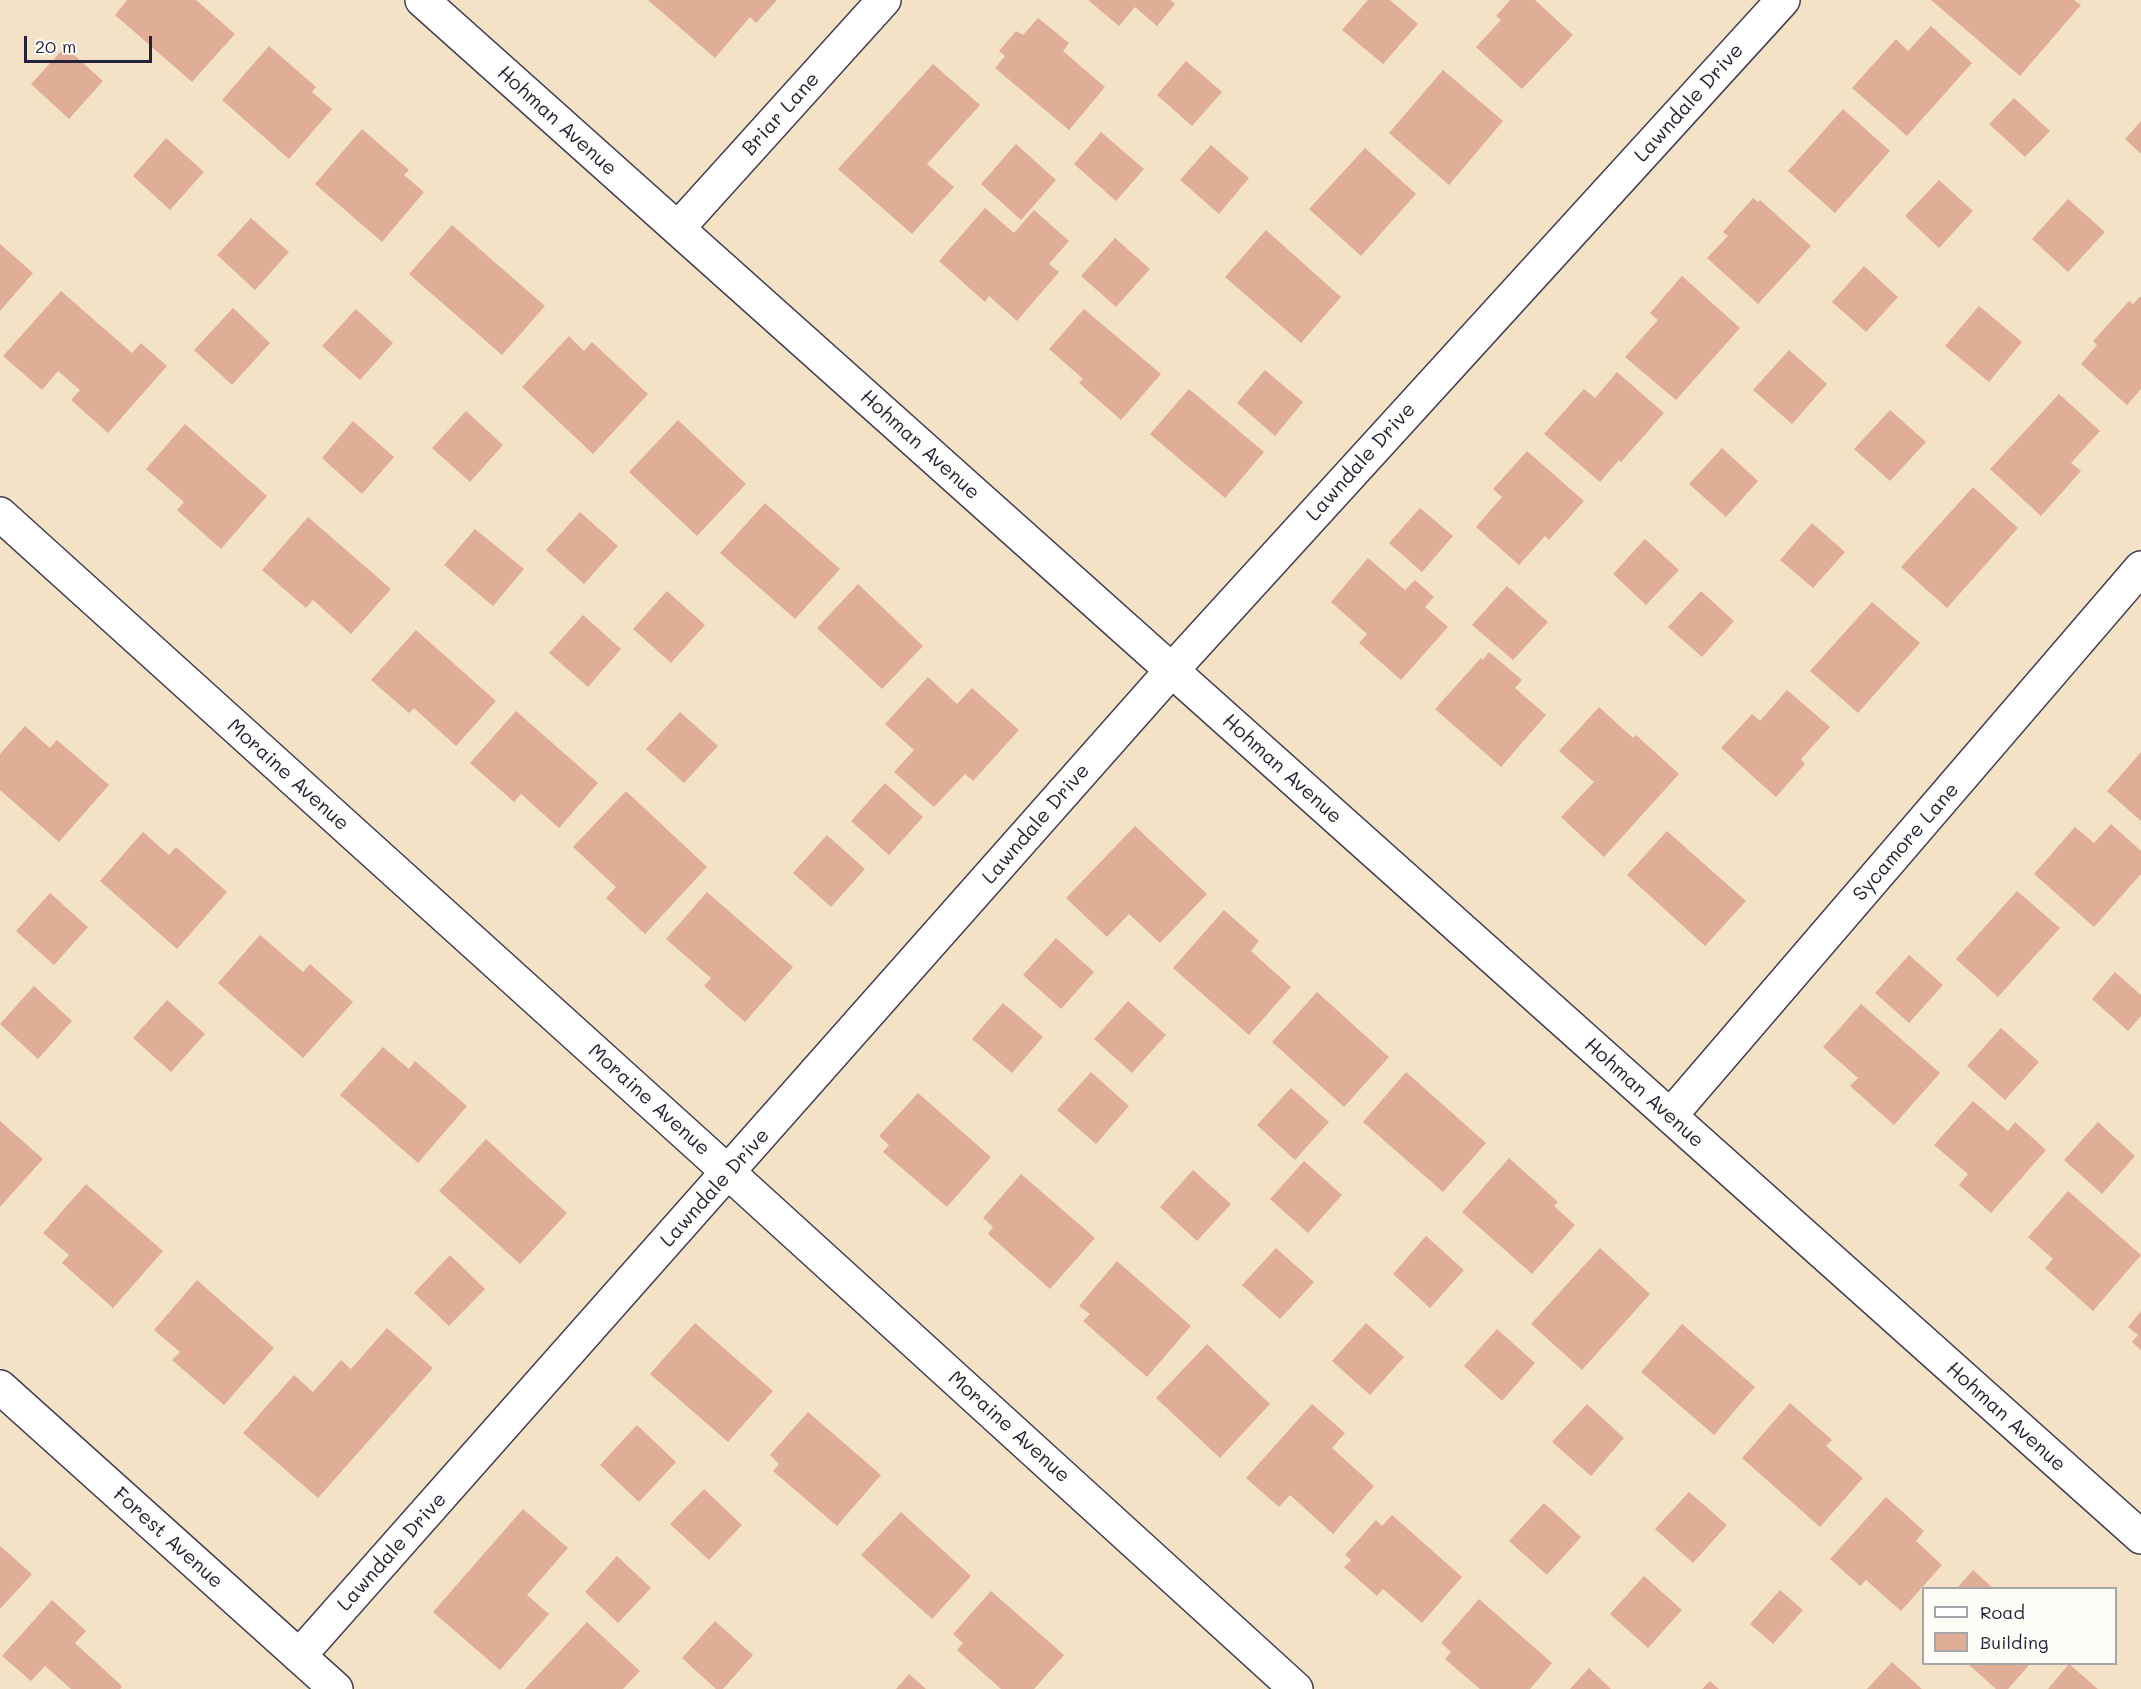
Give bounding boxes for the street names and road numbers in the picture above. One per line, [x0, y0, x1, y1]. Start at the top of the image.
street label: Lawndale Drive [1629, 39, 1749, 167]
street label: Hohman Avenue [492, 61, 622, 181]
street label: Briar Lane [737, 67, 825, 161]
street label: Hohman Avenue [855, 385, 985, 505]
street label: Lawndale Drive [1301, 398, 1421, 526]
street label: Hohman Avenue [1217, 709, 1347, 829]
street label: Moraine Avenue [222, 714, 354, 836]
street label: Lawndale Drive [977, 759, 1095, 889]
street label: Sycamore Lane [1848, 778, 1964, 906]
street label: Hohman Avenue [1579, 1033, 1709, 1153]
street label: Moraine Avenue [583, 1039, 715, 1161]
street label: Lawndale Drive [655, 1124, 775, 1252]
street label: Hohman Avenue [1941, 1357, 2071, 1477]
street label: Moraine Avenue [943, 1366, 1075, 1488]
street label: Forest Avenue [108, 1482, 228, 1594]
street label: Lawndale Drive [332, 1488, 452, 1616]

